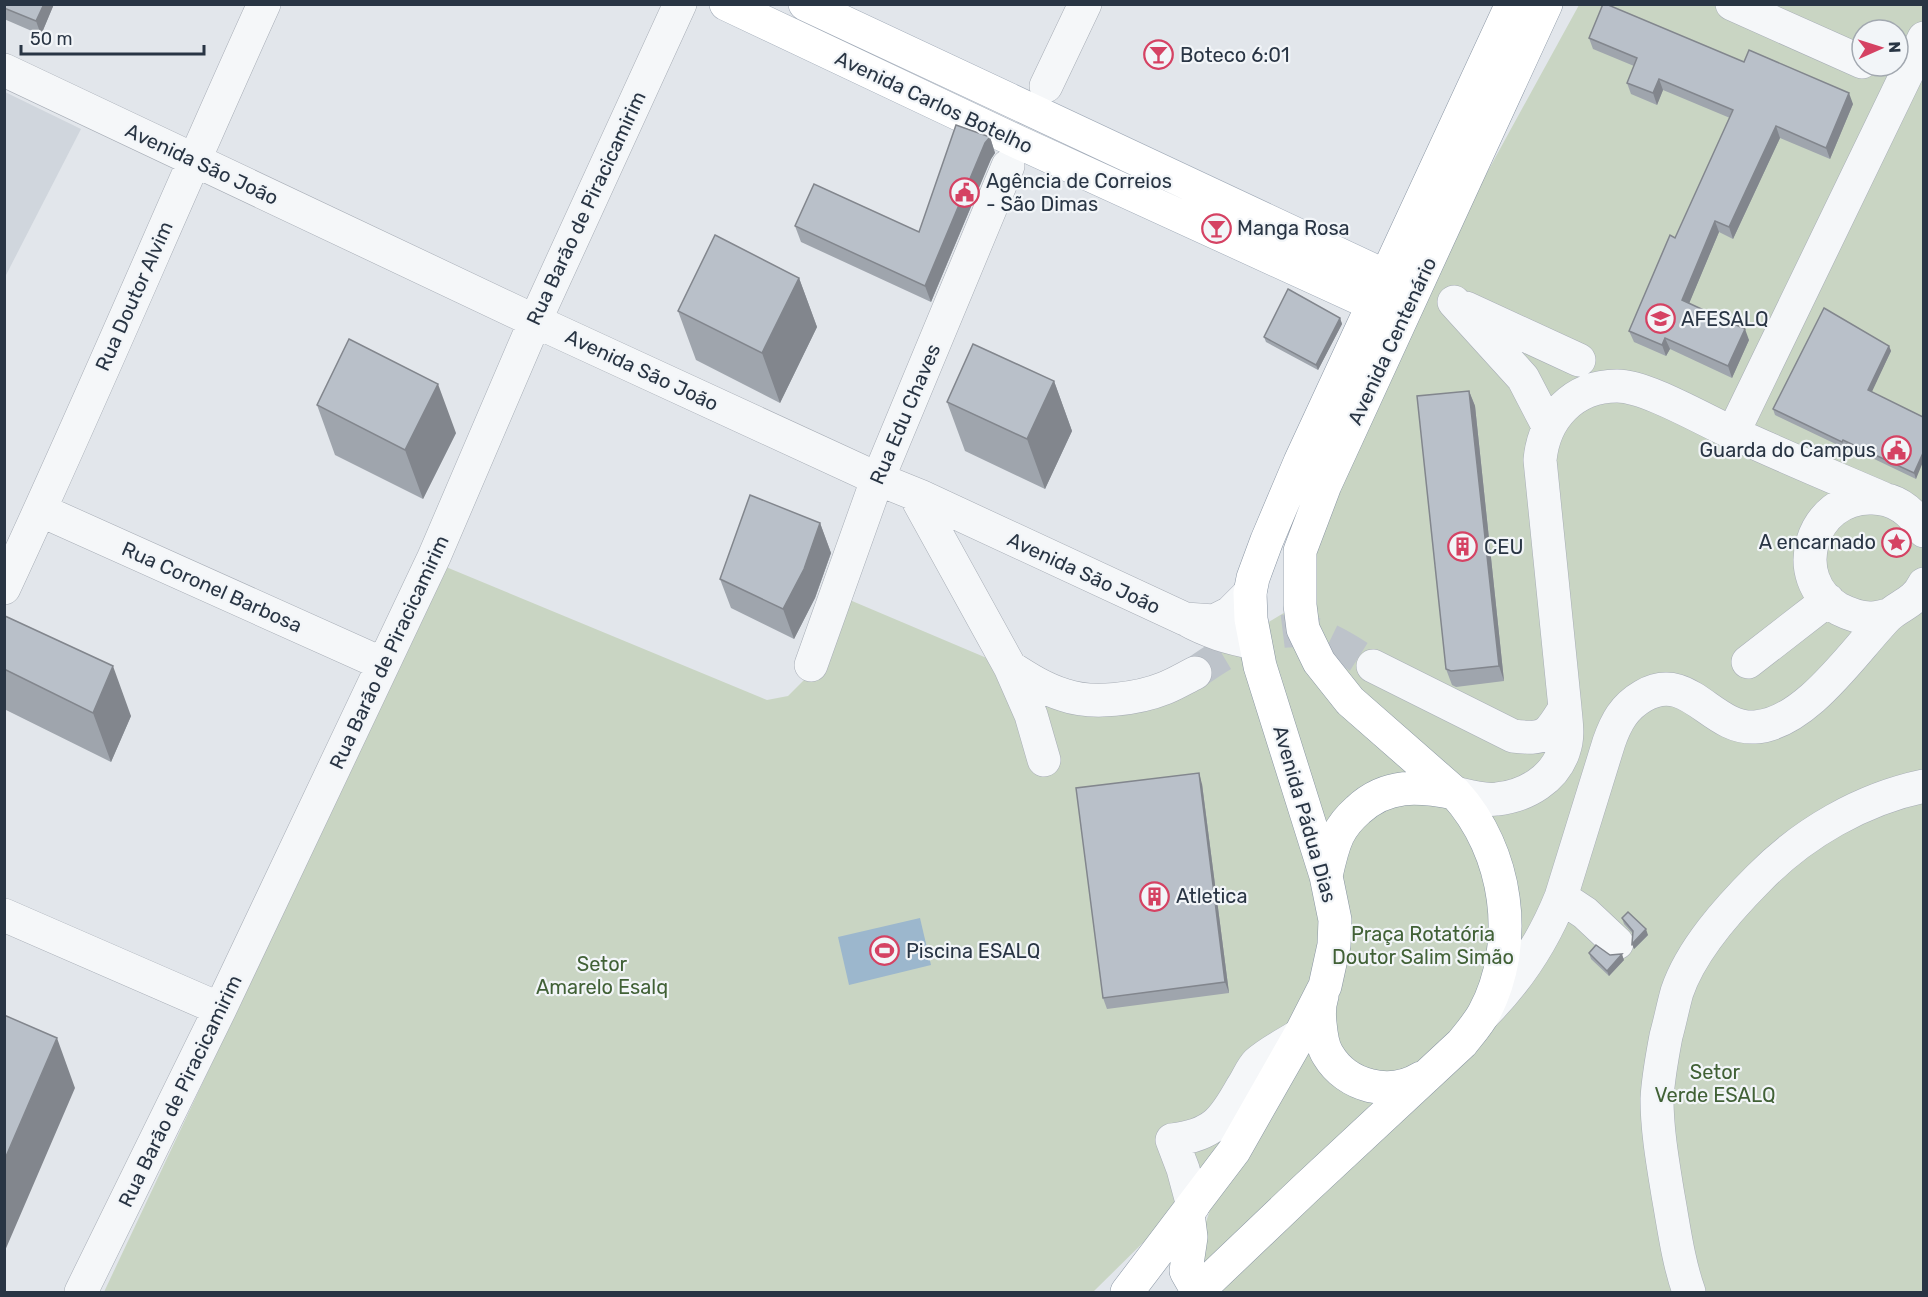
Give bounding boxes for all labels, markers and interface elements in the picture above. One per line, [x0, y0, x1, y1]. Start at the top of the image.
scale bar [21, 18, 204, 56]
north arrow [1850, 18, 1910, 78]
text: 50 m [30, 28, 73, 50]
bar icon: Boteco 6:01 [1143, 39, 1175, 71]
text: N [1885, 41, 1904, 53]
place label: Boteco 6:01 [1180, 43, 1290, 67]
street label: Avenida Carlos Botelho [831, 46, 1037, 158]
street label: Rua Barão de Piracicamirim [521, 87, 651, 329]
street label: Avenida São João [122, 118, 282, 210]
place label: Agência de Correios - São Dimas [986, 169, 1172, 216]
public building icon: Agência de Correios - São Dimas [949, 177, 981, 209]
bar icon: Manga Rosa [1200, 212, 1232, 244]
place label: Manga Rosa [1237, 216, 1350, 240]
street label: Rua Doutor Alvim [90, 218, 178, 374]
street label: Avenida Centenário [1343, 253, 1441, 429]
school or university icon: AFESALQ [1644, 303, 1676, 335]
place label: AFESALQ [1681, 307, 1768, 331]
street label: Avenida São João [562, 324, 722, 416]
street label: Rua Edu Chaves [865, 340, 945, 488]
public building icon: Guarda do Campus [1881, 434, 1913, 466]
place label: Guarda do Campus [1699, 438, 1876, 462]
place icon: A encarnado [1881, 526, 1913, 558]
street label: Avenida São João [1004, 527, 1164, 619]
place label: A encarnado [1759, 530, 1876, 554]
street label: Rua Barão de Piracicamirim [324, 531, 454, 773]
building icon: CEU [1447, 531, 1479, 563]
place label: CEU [1484, 535, 1523, 559]
street label: Rua Coronel Barbosa [118, 536, 306, 638]
street label: Avenida Pádua Dias [1268, 723, 1342, 905]
building icon: Atletica [1139, 880, 1171, 912]
place label: Atletica [1176, 884, 1247, 908]
park label: Praça Rotatória Doutor Salim Simão [1332, 922, 1514, 969]
sports icon: Piscina ESALQ [869, 935, 901, 967]
place label: Piscina ESALQ [906, 939, 1040, 963]
park label: Setor Amarelo Esalq [536, 952, 668, 999]
street label: Rua Barão de Piracicamirim [113, 971, 247, 1211]
park label: Setor Verde ESALQ [1655, 1060, 1776, 1107]

